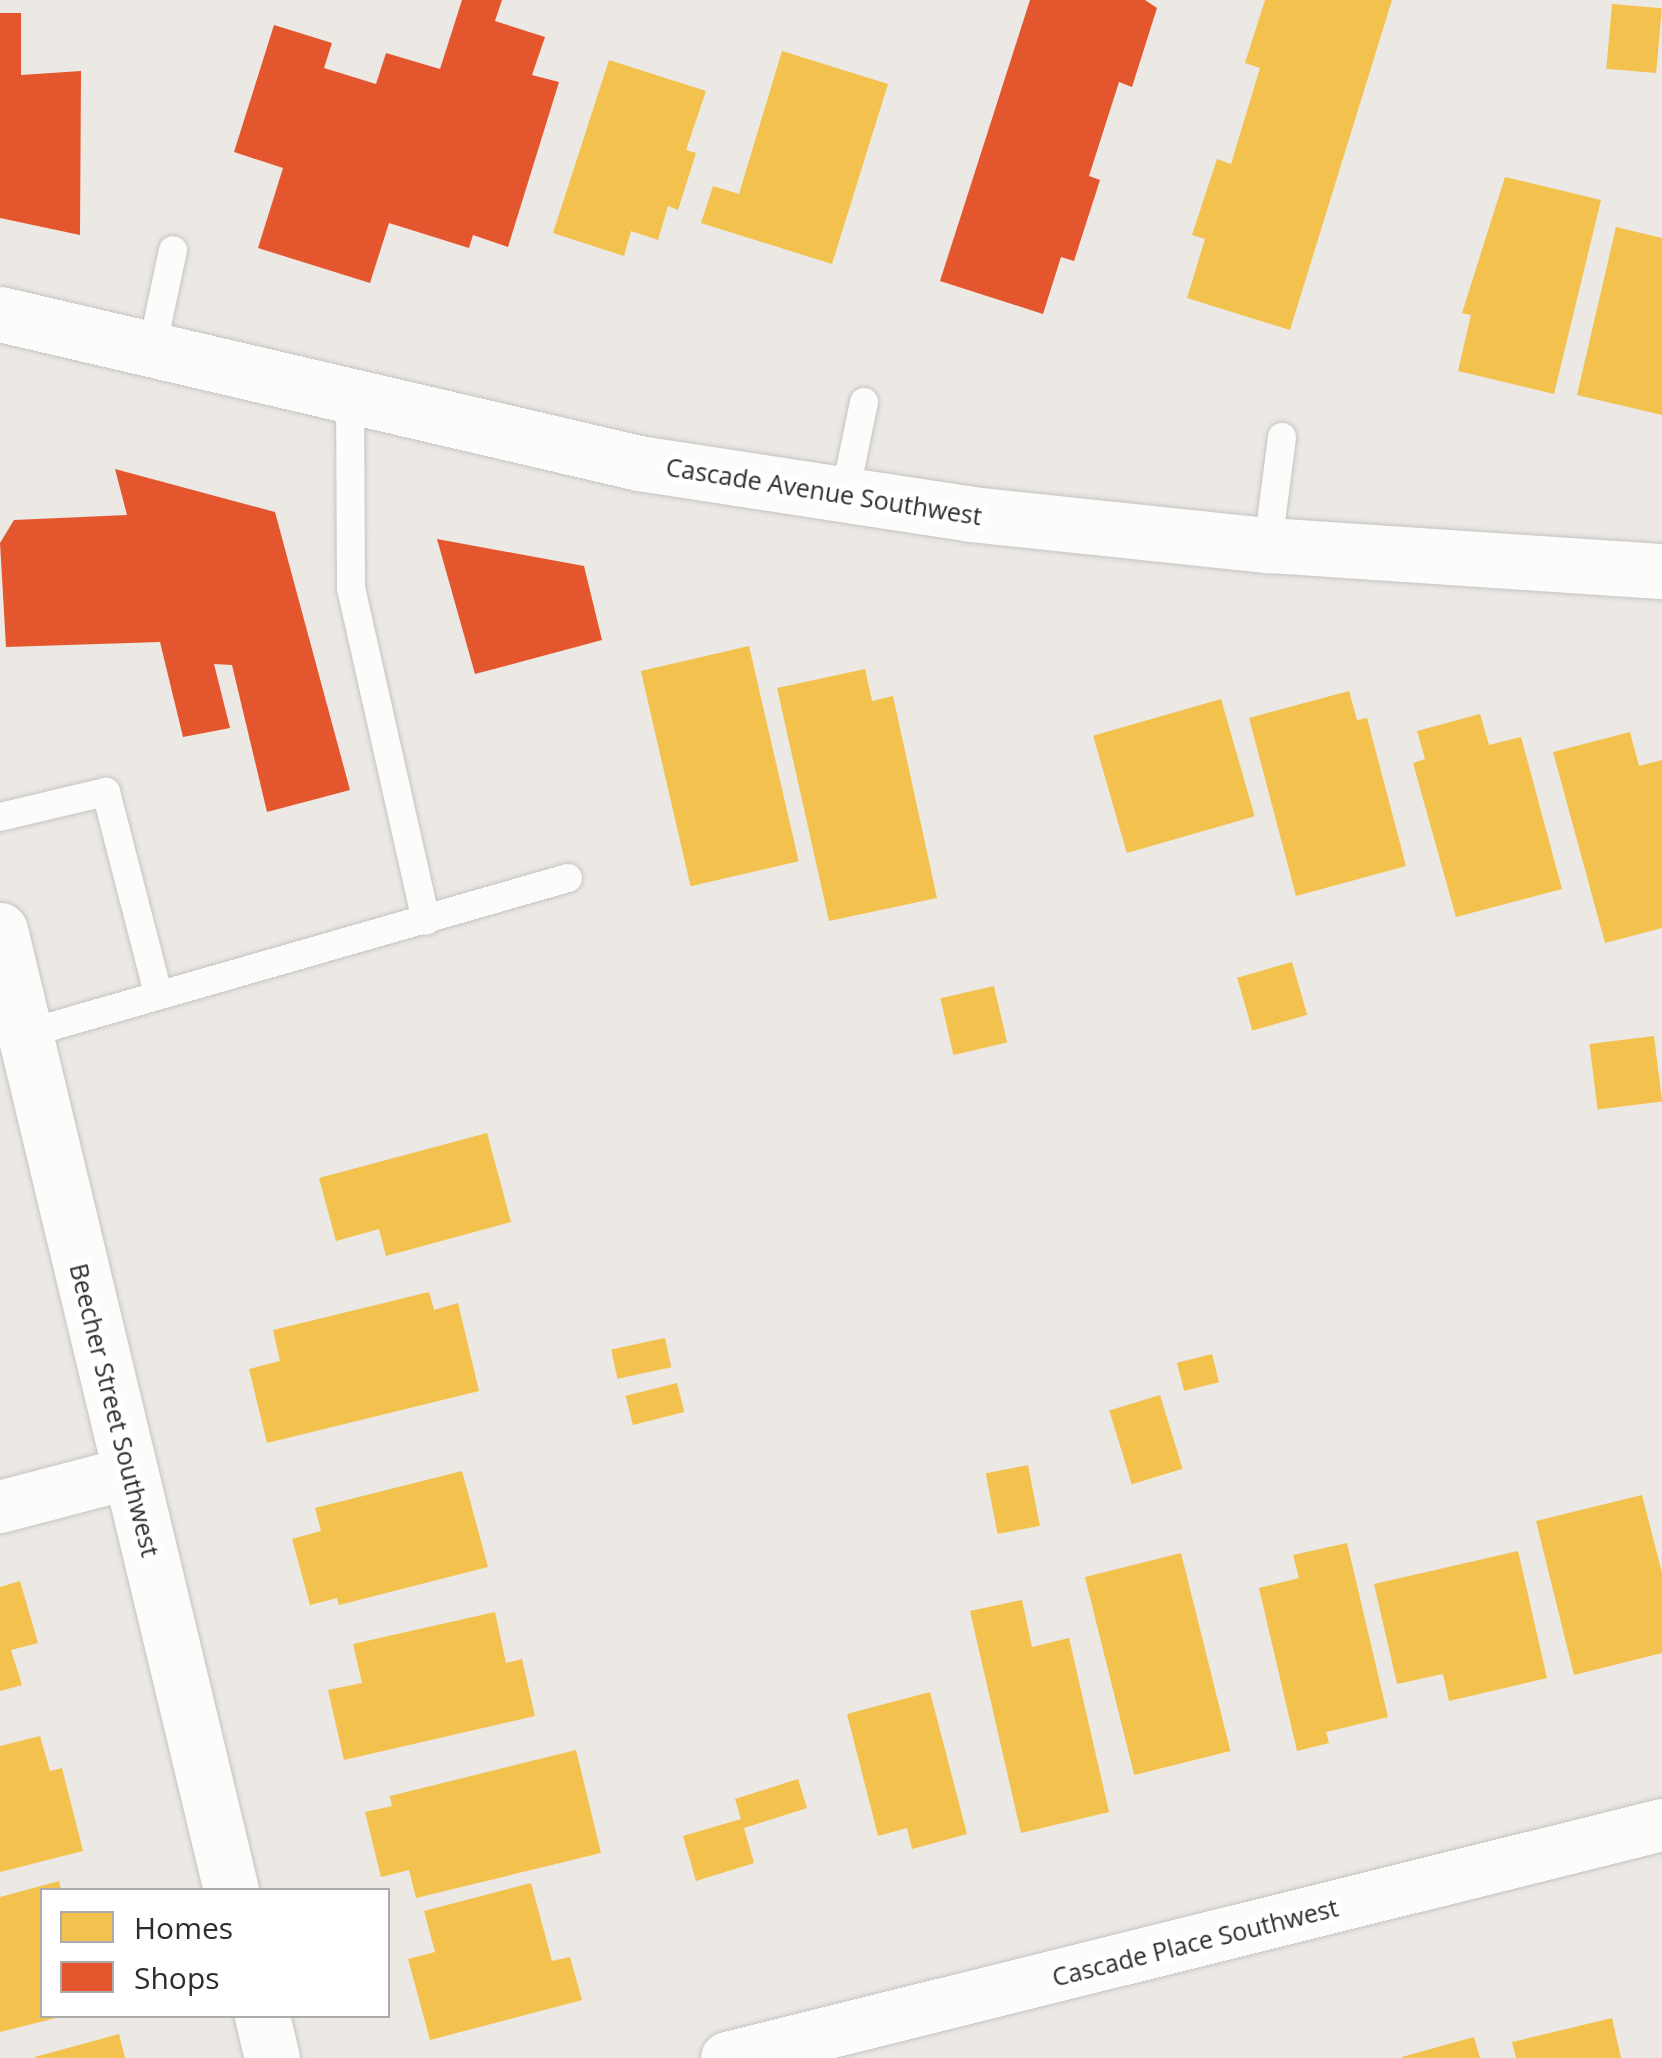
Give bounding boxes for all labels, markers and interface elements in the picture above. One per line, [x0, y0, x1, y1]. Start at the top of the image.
street label: Cascade Avenue Southwest [664, 451, 984, 531]
street label: Beecher Street Southwest [64, 1260, 166, 1560]
legend [40, 1888, 390, 2018]
street label: Cascade Place Southwest [1049, 1892, 1341, 1992]
text: Homes [134, 1907, 233, 1948]
text: Shops [134, 1957, 220, 1998]

